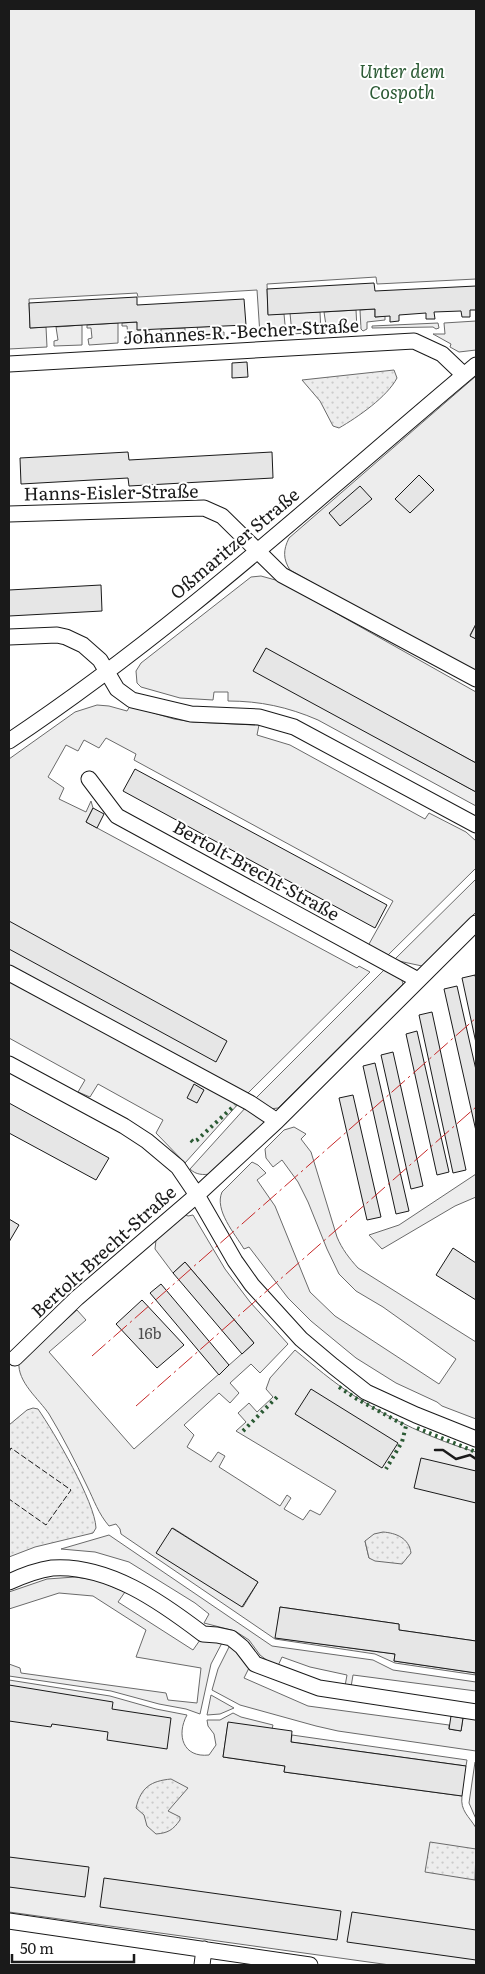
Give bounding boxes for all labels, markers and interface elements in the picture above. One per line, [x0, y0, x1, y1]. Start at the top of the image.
park label: Unter dem Cospoth [359, 57, 445, 105]
street label: Johannes-R.-Becher-Straße [122, 311, 360, 350]
street label: Hanns-Eisler-Straße [23, 476, 199, 507]
street label: Oßmaritzer Straße [164, 481, 305, 605]
street label: Bertolt-Brecht-Straße [169, 813, 345, 927]
street label: Bertolt-Brecht-Straße [25, 1178, 181, 1323]
house number: 16b [138, 1321, 162, 1344]
scale bar [12, 1932, 135, 1964]
text: 50 m [20, 1936, 54, 1959]

